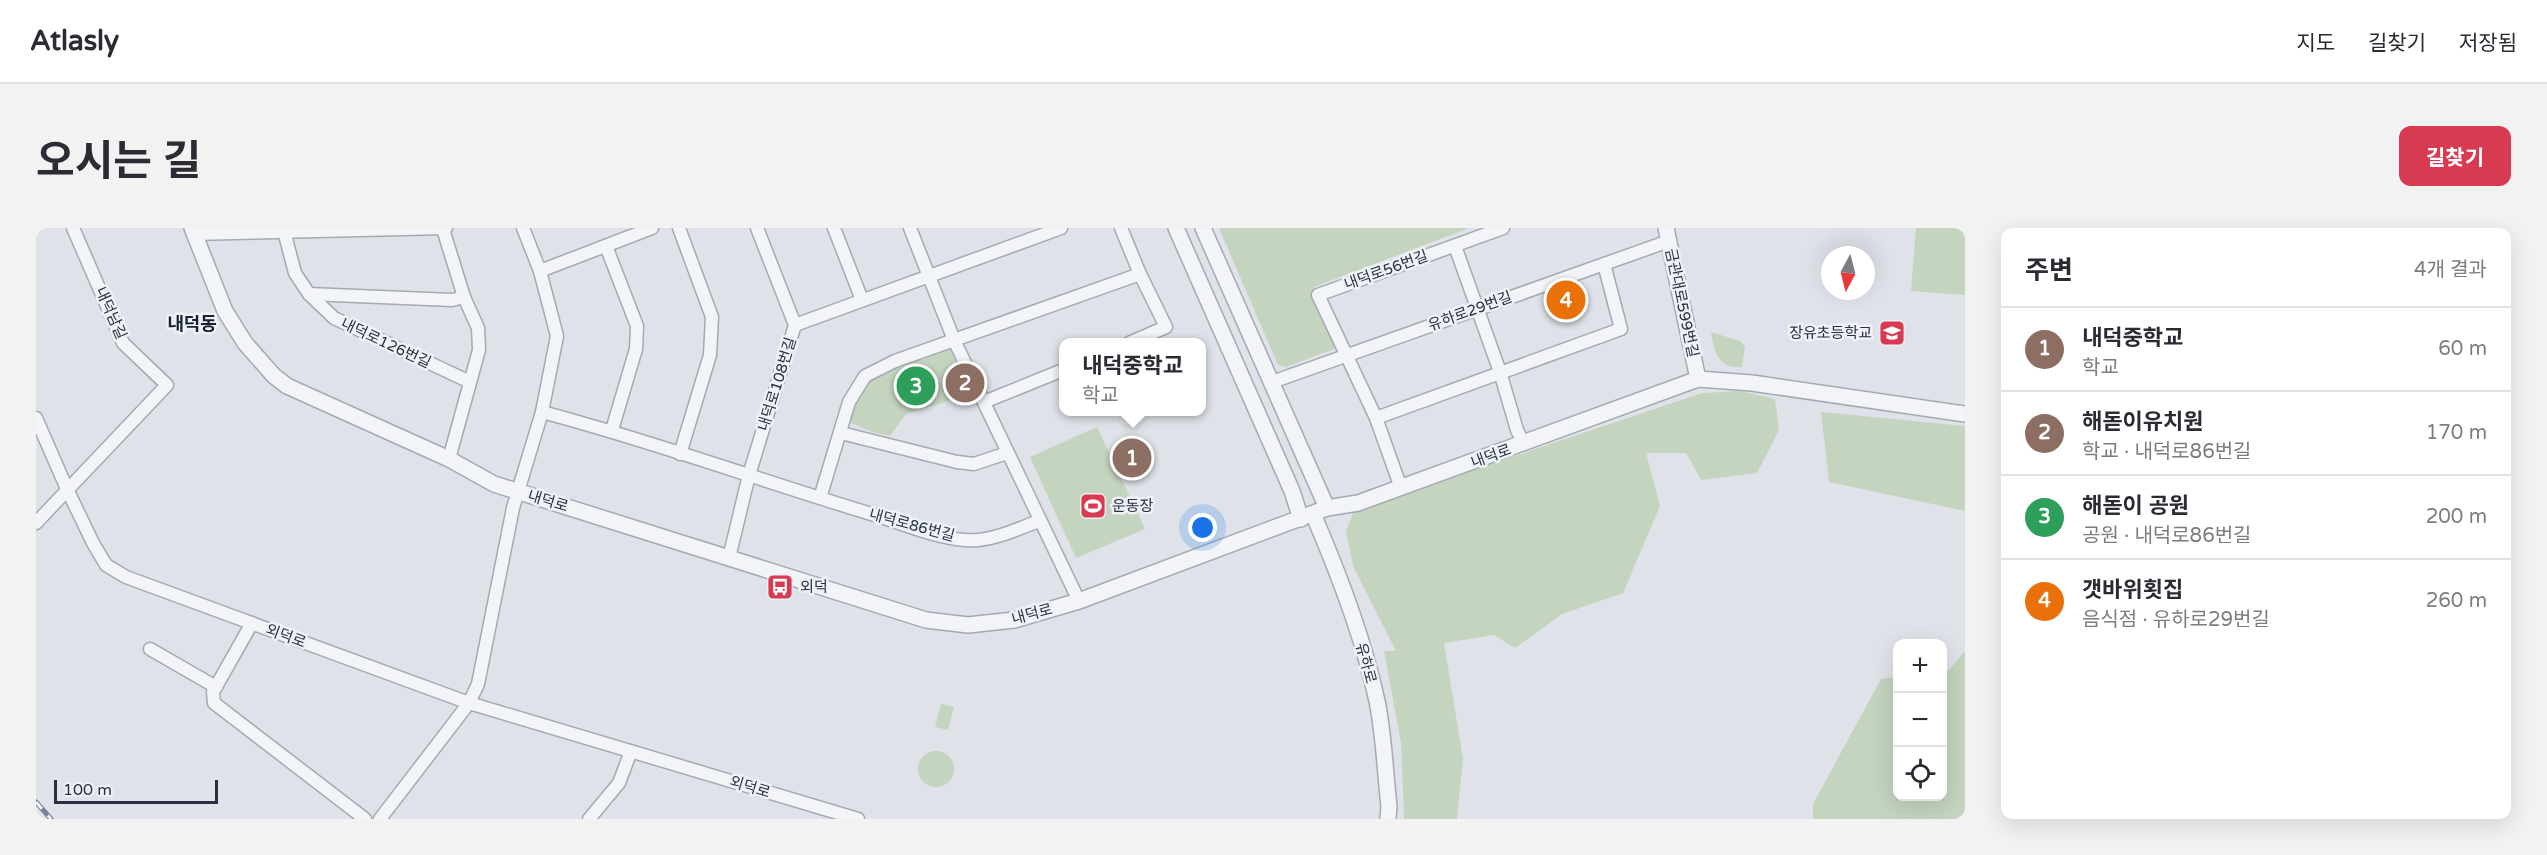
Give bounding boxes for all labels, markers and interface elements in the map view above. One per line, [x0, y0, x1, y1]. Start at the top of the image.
text: Atlasly [30, 24, 119, 58]
text: 지도 [2296, 31, 2335, 56]
text: 길찾기 [2368, 31, 2426, 56]
text: 저장됨 [2459, 31, 2517, 56]
button: 길찾기 [2399, 126, 2511, 186]
text: 오시는 길 [36, 136, 201, 187]
north arrow [1821, 246, 1875, 300]
street label: 내덕로56번길 [1342, 247, 1430, 293]
street label: 금관대로599번길 [1662, 247, 1702, 359]
text: 주변 [2025, 255, 2073, 286]
text: 4개 결과 [2414, 258, 2487, 282]
pin: 4 [1546, 278, 1586, 322]
street label: 내덕남길 [92, 284, 130, 342]
street label: 유하로29번길 [1426, 288, 1514, 334]
district label: 내덕동 [167, 313, 217, 335]
street label: 내덕로126번길 [338, 314, 434, 372]
school or university icon: 장유초등학교 [1877, 318, 1907, 348]
place label: 장유초등학교 [1789, 324, 1872, 342]
text: 내덕중학교 [2082, 325, 2183, 351]
street label: 내덕로108번길 [754, 335, 800, 433]
text: 1 [2038, 337, 2051, 361]
text: 60 m [2438, 337, 2487, 361]
popup [1059, 338, 1206, 416]
text: 내덕중학교 [1082, 353, 1183, 379]
text: 학교 [2082, 356, 2119, 380]
pin: 2 [946, 360, 984, 406]
pin: 3 [896, 364, 936, 408]
text: 학교 [1082, 384, 1119, 408]
text: 해돋이유치원 [2082, 409, 2203, 435]
text: 2 [2038, 421, 2051, 445]
text: 170 m [2426, 421, 2487, 445]
pin: 1 [1112, 436, 1152, 480]
street label: 내덕로 [1468, 440, 1514, 472]
text: 학교 · 내덕로86번길 [2082, 440, 2252, 464]
street label: 내덕로 [526, 486, 570, 516]
sports icon: 운동장 [1078, 491, 1108, 521]
text: 해돋이 공원 [2082, 493, 2189, 519]
place label: 운동장 [1112, 497, 1154, 515]
street label: 내덕로86번길 [867, 505, 957, 545]
text: 3 [2038, 505, 2051, 529]
text: 200 m [2426, 505, 2487, 529]
your location [1188, 513, 1217, 542]
text: 공원 · 내덕로86번길 [2082, 524, 2252, 548]
bus stop icon: 외덕 [765, 572, 795, 602]
text: 갯바위횟집 [2082, 577, 2183, 603]
place label: 외덕 [800, 578, 828, 596]
text: 4 [2038, 589, 2051, 613]
text: 260 m [2426, 589, 2487, 613]
street label: 내덕로 [1010, 600, 1054, 628]
text: 음식점 · 유하로29번길 [2082, 608, 2270, 632]
street label: 외덕로 [263, 620, 309, 652]
map controls [1893, 639, 1947, 801]
button: + [1893, 639, 1947, 693]
street label: 유하로 [1352, 641, 1380, 685]
button: − [1893, 693, 1947, 747]
button: locate [1893, 747, 1947, 801]
street label: 외덕로 [728, 772, 772, 802]
scale bar [54, 777, 218, 804]
text: 100 m [63, 780, 112, 800]

